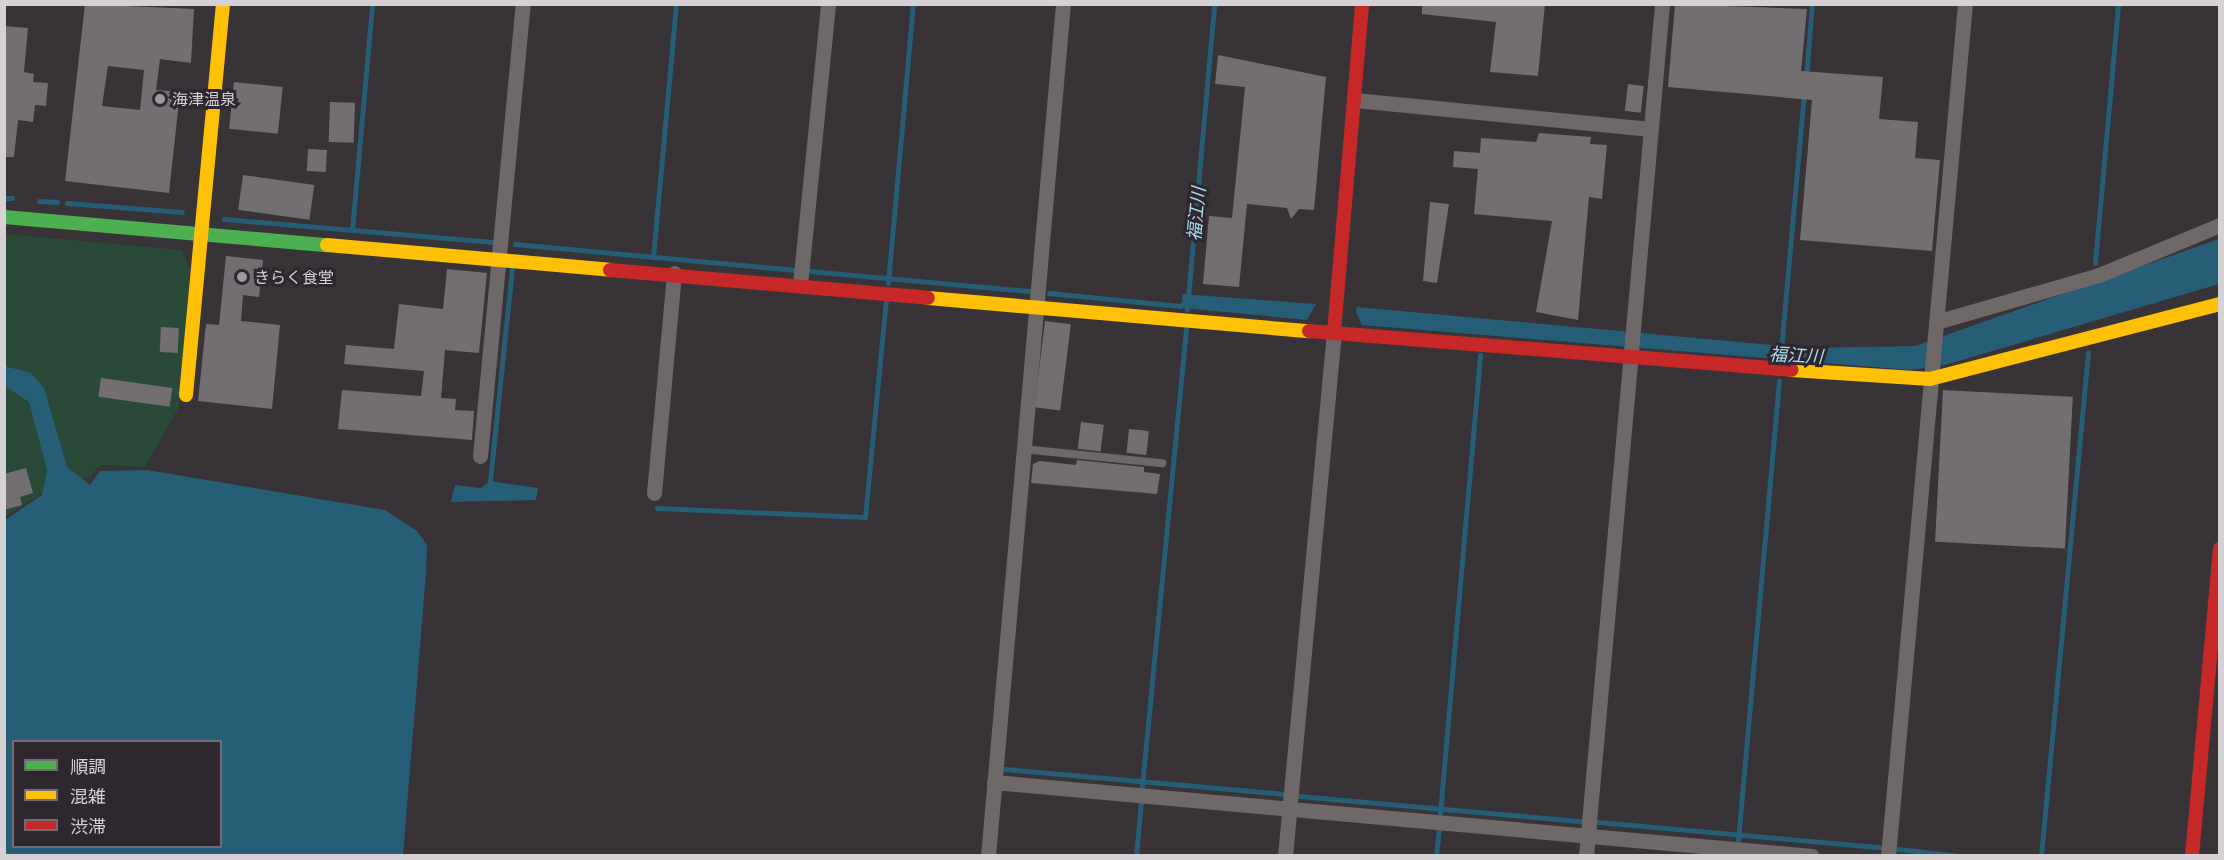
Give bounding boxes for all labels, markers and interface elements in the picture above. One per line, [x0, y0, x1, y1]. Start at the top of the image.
place label: 海津温泉 [172, 89, 236, 109]
marker: 海津温泉 [153, 92, 167, 106]
water label: 福江川 [1183, 186, 1209, 242]
place label: きらく食堂 [254, 267, 334, 287]
marker: きらく食堂 [235, 270, 249, 284]
water label: 福江川 [1768, 343, 1824, 367]
legend [12, 740, 222, 848]
text: 順調 [70, 756, 106, 776]
text: 混雑 [70, 786, 106, 806]
text: 渋滞 [70, 816, 106, 836]

